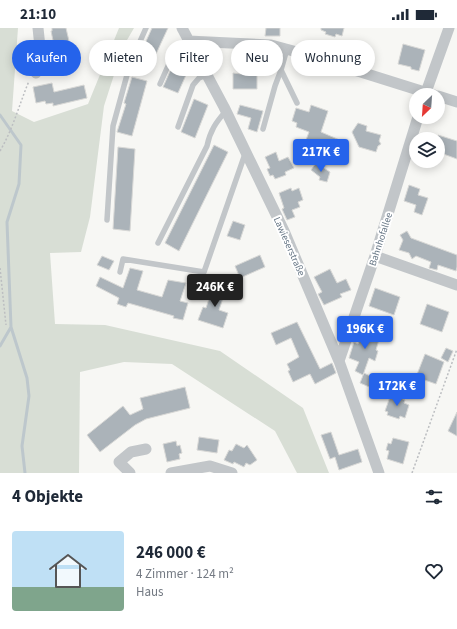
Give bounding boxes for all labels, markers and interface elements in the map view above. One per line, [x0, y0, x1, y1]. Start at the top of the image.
text: 21:10 [20, 4, 56, 25]
chip: Kaufen [12, 40, 81, 76]
chip: Mieten [89, 40, 157, 76]
chip: Filter [165, 40, 223, 76]
chip: Neu [231, 40, 283, 76]
chip: Wohnung [291, 40, 375, 76]
north arrow [409, 88, 445, 124]
map controls [409, 88, 445, 168]
button: layers [409, 132, 445, 168]
pin: 217K € [288, 139, 354, 173]
text: 217K € [302, 143, 340, 161]
street label: Bahnhofallee [366, 211, 396, 268]
street label: Lawieserstraße [270, 215, 308, 278]
pin: 246K € [182, 274, 248, 308]
text: 246K € [196, 278, 234, 296]
pin: 196K € [332, 316, 398, 350]
text: 196K € [346, 320, 384, 338]
pin: 172K € [364, 373, 430, 407]
text: 172K € [378, 377, 416, 395]
text: 4 Objekte [12, 485, 83, 509]
icon: filters [423, 486, 445, 508]
text: 246 000 € [136, 541, 206, 565]
icon: home [44, 547, 92, 595]
icon: heart [423, 560, 445, 582]
text: 4 Zimmer · 124 m² [136, 565, 234, 583]
text: Haus [136, 583, 164, 601]

